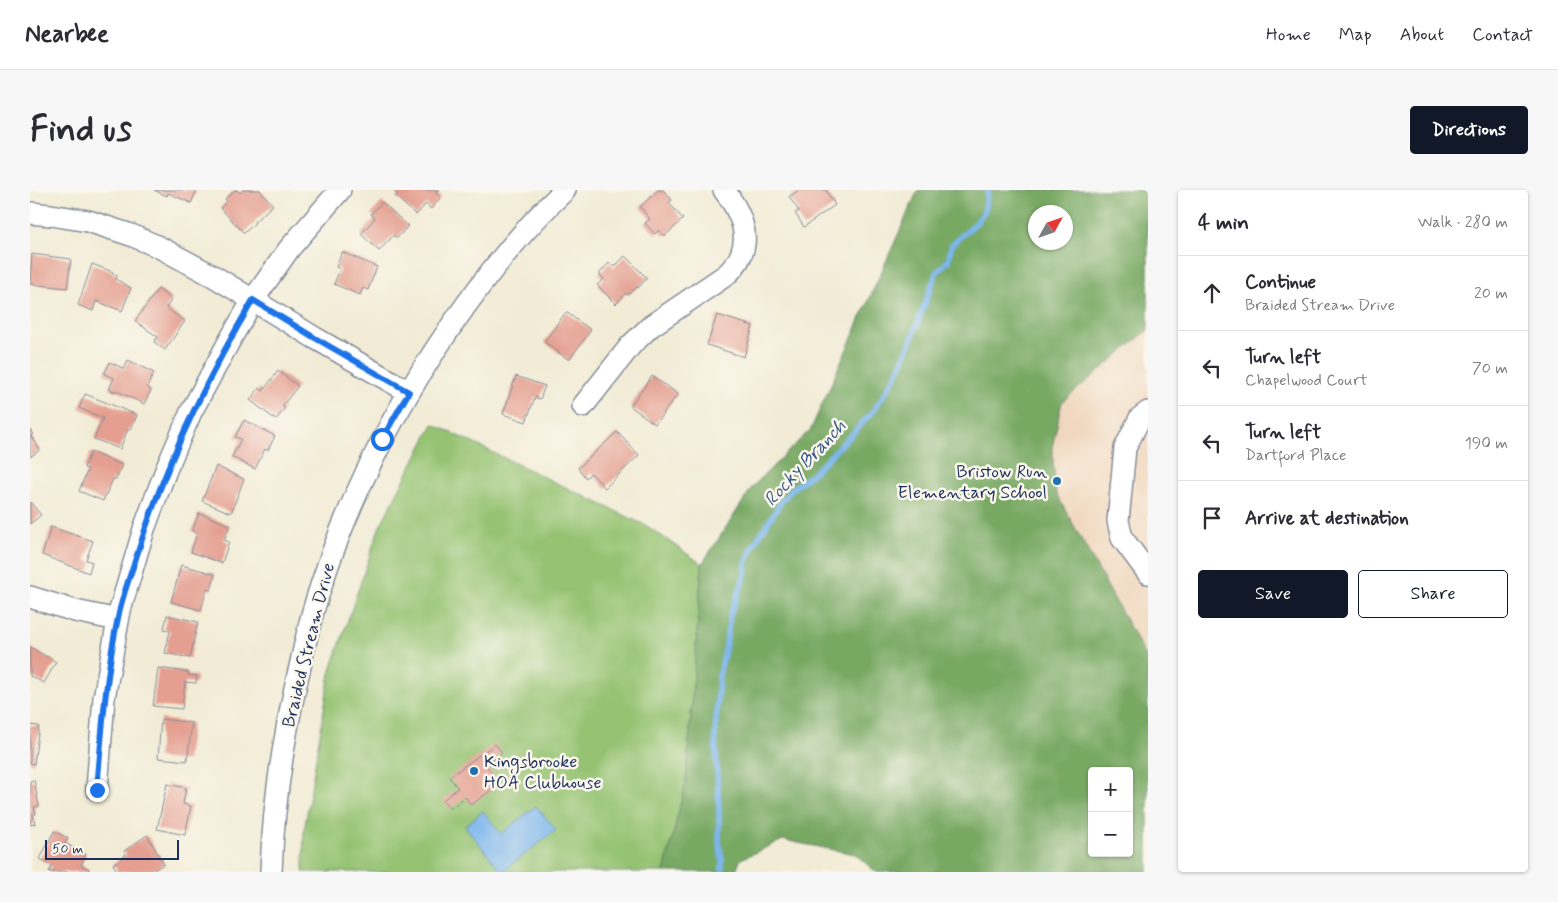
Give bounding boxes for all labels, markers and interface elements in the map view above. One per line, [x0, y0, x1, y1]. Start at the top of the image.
text: Nearbee [25, 19, 109, 50]
text: Home [1266, 23, 1311, 47]
text: Map [1339, 23, 1372, 47]
text: About [1400, 23, 1444, 47]
text: Contact [1472, 23, 1533, 47]
button: Directions [1410, 106, 1528, 154]
text: Find us [30, 107, 132, 153]
north arrow [1028, 205, 1073, 250]
text: 4 min [1198, 209, 1249, 237]
text: Walk · 280 m [1418, 212, 1508, 233]
text: Continue [1245, 270, 1316, 295]
icon: ahead [1198, 279, 1226, 307]
text: 20 m [1474, 283, 1508, 304]
text: Braided Stream Drive [1245, 295, 1395, 316]
text: Turn left [1245, 345, 1321, 370]
icon: left [1198, 354, 1226, 382]
text: 70 m [1472, 358, 1508, 379]
text: Chapelwood Court [1245, 370, 1367, 391]
water label: Rocky Branch [758, 414, 852, 512]
text: Turn left [1245, 420, 1321, 445]
route start [371, 428, 394, 451]
icon: left [1198, 429, 1226, 457]
text: 190 m [1465, 433, 1508, 454]
text: Dartford Place [1245, 445, 1346, 466]
place label: Bristow Run Elementary School [897, 460, 1047, 505]
marker: Bristow Run Elementary School [1051, 475, 1063, 487]
icon: arrive [1198, 504, 1226, 532]
text: Arrive at destination [1245, 506, 1409, 531]
street label: Braided Stream Drive [277, 560, 341, 730]
button: Save [1198, 570, 1348, 618]
button: Share [1358, 570, 1508, 618]
place label: Kingsbrooke HOA Clubhouse [484, 750, 602, 795]
marker: Kingsbrooke HOA Clubhouse [468, 765, 480, 777]
map controls [1088, 767, 1133, 857]
button: + [1088, 767, 1133, 812]
route end [86, 779, 109, 802]
button: − [1088, 812, 1133, 857]
scale bar [45, 837, 179, 860]
text: 50 m [52, 840, 83, 858]

